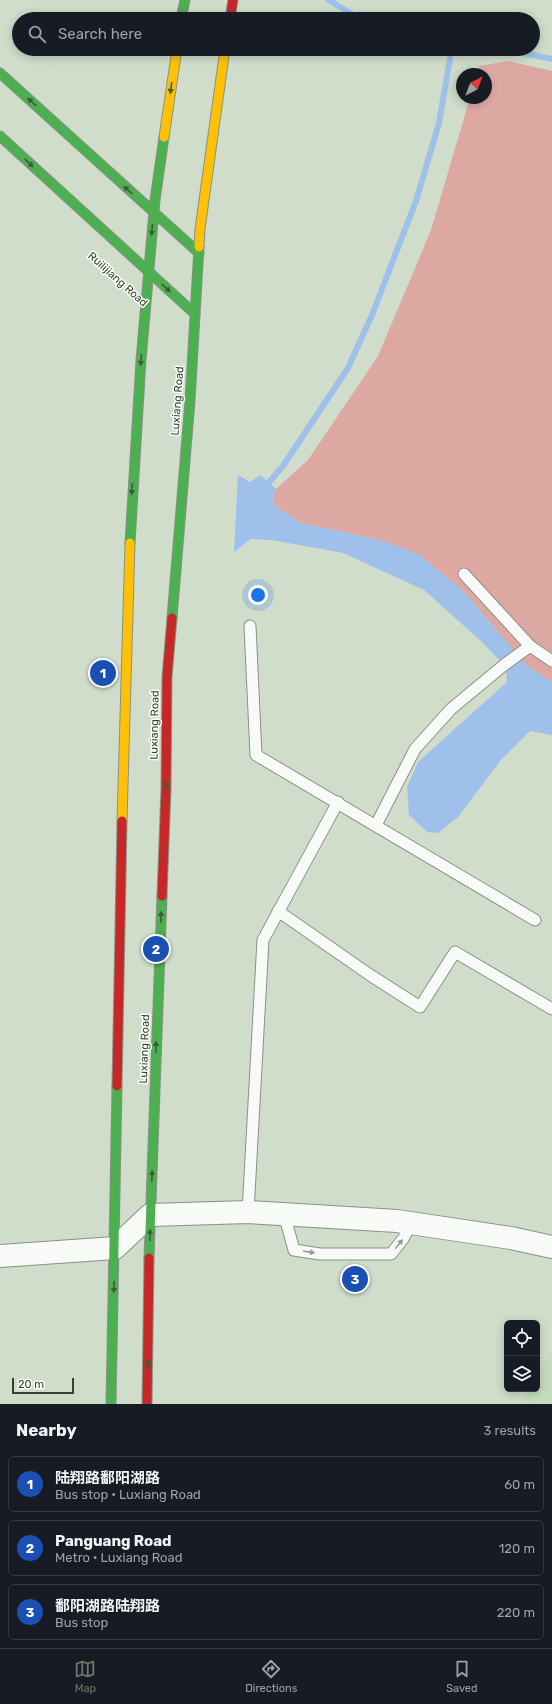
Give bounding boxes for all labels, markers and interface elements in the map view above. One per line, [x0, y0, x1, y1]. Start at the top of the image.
search box [12, 12, 540, 56]
icon: search [26, 23, 48, 45]
text: Search here [58, 25, 142, 43]
north arrow [456, 68, 492, 104]
one-way arrow [168, 82, 174, 94]
one-way arrow [27, 98, 37, 107]
one-way arrow [23, 158, 34, 167]
one-way arrow [123, 185, 133, 195]
one-way arrow [149, 224, 156, 236]
street label: Ruilijiang Road [85, 249, 150, 309]
one-way arrow [161, 283, 171, 293]
one-way arrow [138, 354, 145, 366]
street label: Luxiang Road [169, 366, 186, 436]
one-way arrow [128, 483, 135, 496]
your location [248, 585, 268, 605]
pin: 1 [90, 658, 116, 688]
street label: Luxiang Road [147, 690, 162, 760]
one-way arrow [162, 781, 169, 793]
one-way arrow [158, 910, 164, 923]
pin: 2 [143, 934, 169, 964]
street label: Luxiang Road [137, 1014, 152, 1084]
one-way arrow [153, 1041, 160, 1053]
one-way arrow [148, 1170, 155, 1182]
one-way arrow [147, 1228, 153, 1241]
one-way arrow [395, 1239, 404, 1250]
one-way arrow [303, 1250, 315, 1256]
pin: 3 [342, 1264, 368, 1294]
one-way arrow [111, 1281, 117, 1294]
map controls [504, 1320, 540, 1392]
button: locate [504, 1320, 540, 1356]
button: layers [504, 1356, 540, 1392]
one-way arrow [144, 1359, 151, 1371]
scale bar [12, 1376, 74, 1395]
text: 20 m [18, 1378, 44, 1391]
text: Nearby [16, 1420, 77, 1440]
text: 3 results [484, 1423, 536, 1438]
text: 陆翔路鄱阳湖路 [55, 1469, 160, 1487]
text: 1 [27, 1477, 33, 1492]
text: 60 m [504, 1477, 535, 1492]
text: Bus stop · Luxiang Road [55, 1487, 201, 1502]
text: Panguang Road [55, 1532, 172, 1550]
text: 2 [26, 1541, 34, 1556]
text: 120 m [499, 1541, 535, 1556]
text: Metro · Luxiang Road [55, 1550, 182, 1565]
text: 鄱阳湖路陆翔路 [55, 1597, 160, 1615]
text: 3 [26, 1605, 34, 1620]
text: 220 m [497, 1605, 535, 1620]
text: Bus stop [55, 1615, 108, 1630]
tab: Map [74, 1658, 96, 1695]
tab: Directions [245, 1658, 297, 1695]
tab: Saved [446, 1658, 478, 1695]

